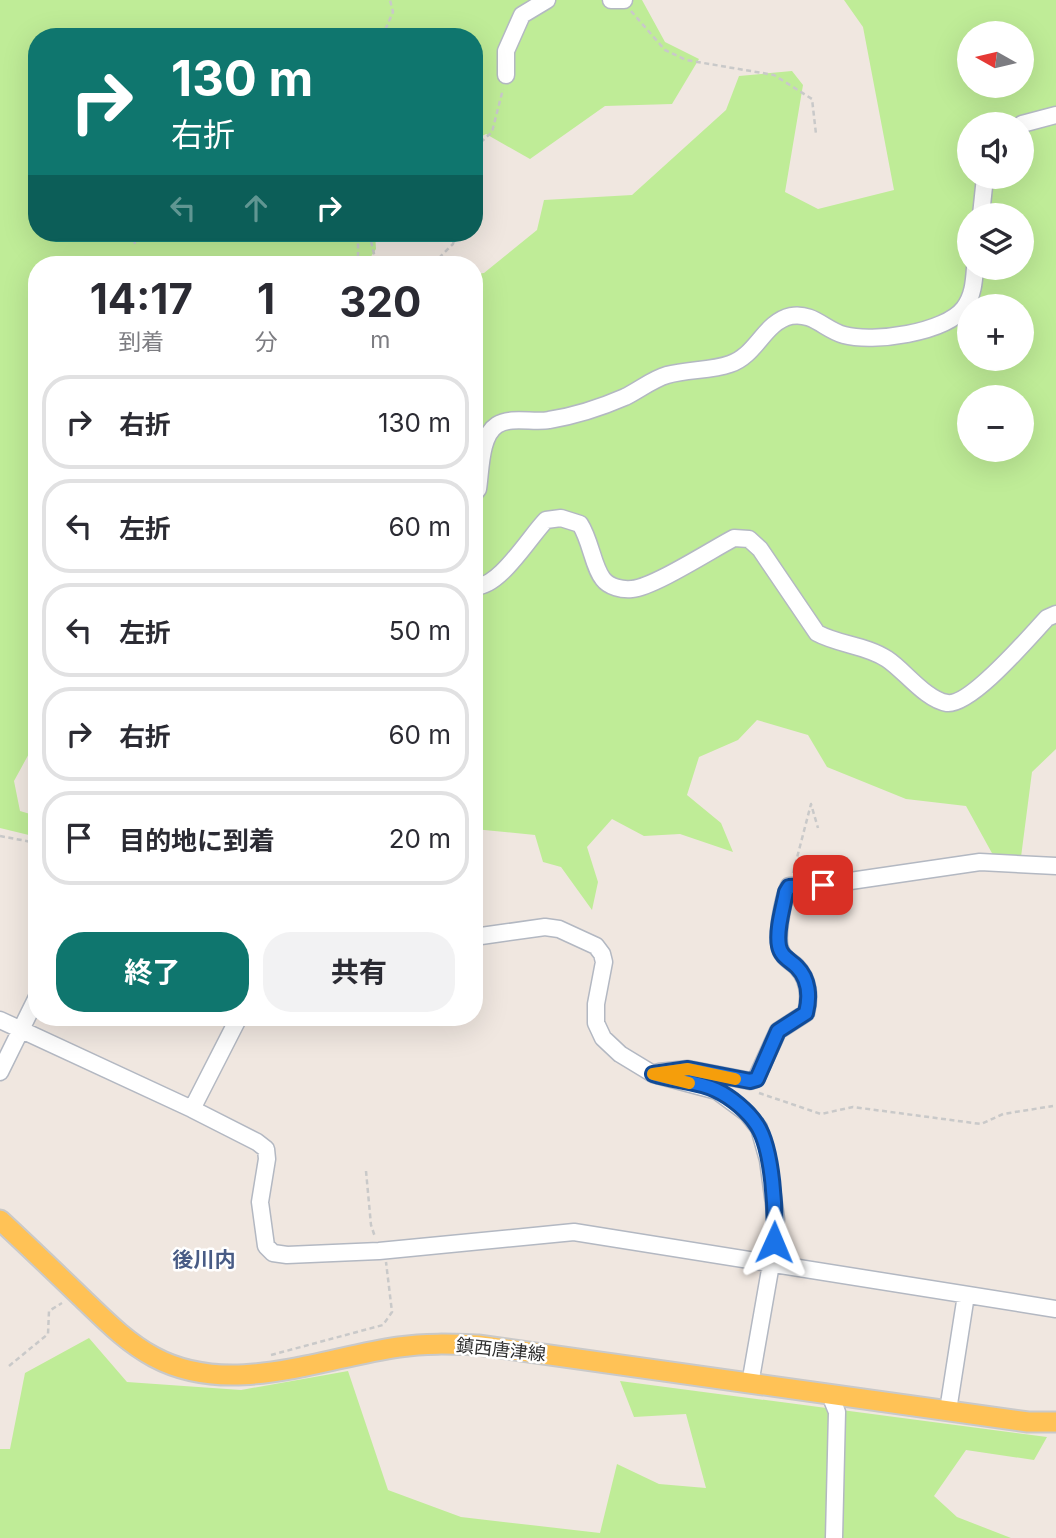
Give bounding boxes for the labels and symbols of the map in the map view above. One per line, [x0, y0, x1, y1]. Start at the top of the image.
north arrow [957, 21, 1034, 98]
pin [793, 855, 853, 915]
position arrow [737, 1205, 811, 1279]
district label: 後川内 [173, 1247, 236, 1272]
street label: 鎮西唐津線 [455, 1334, 547, 1365]

